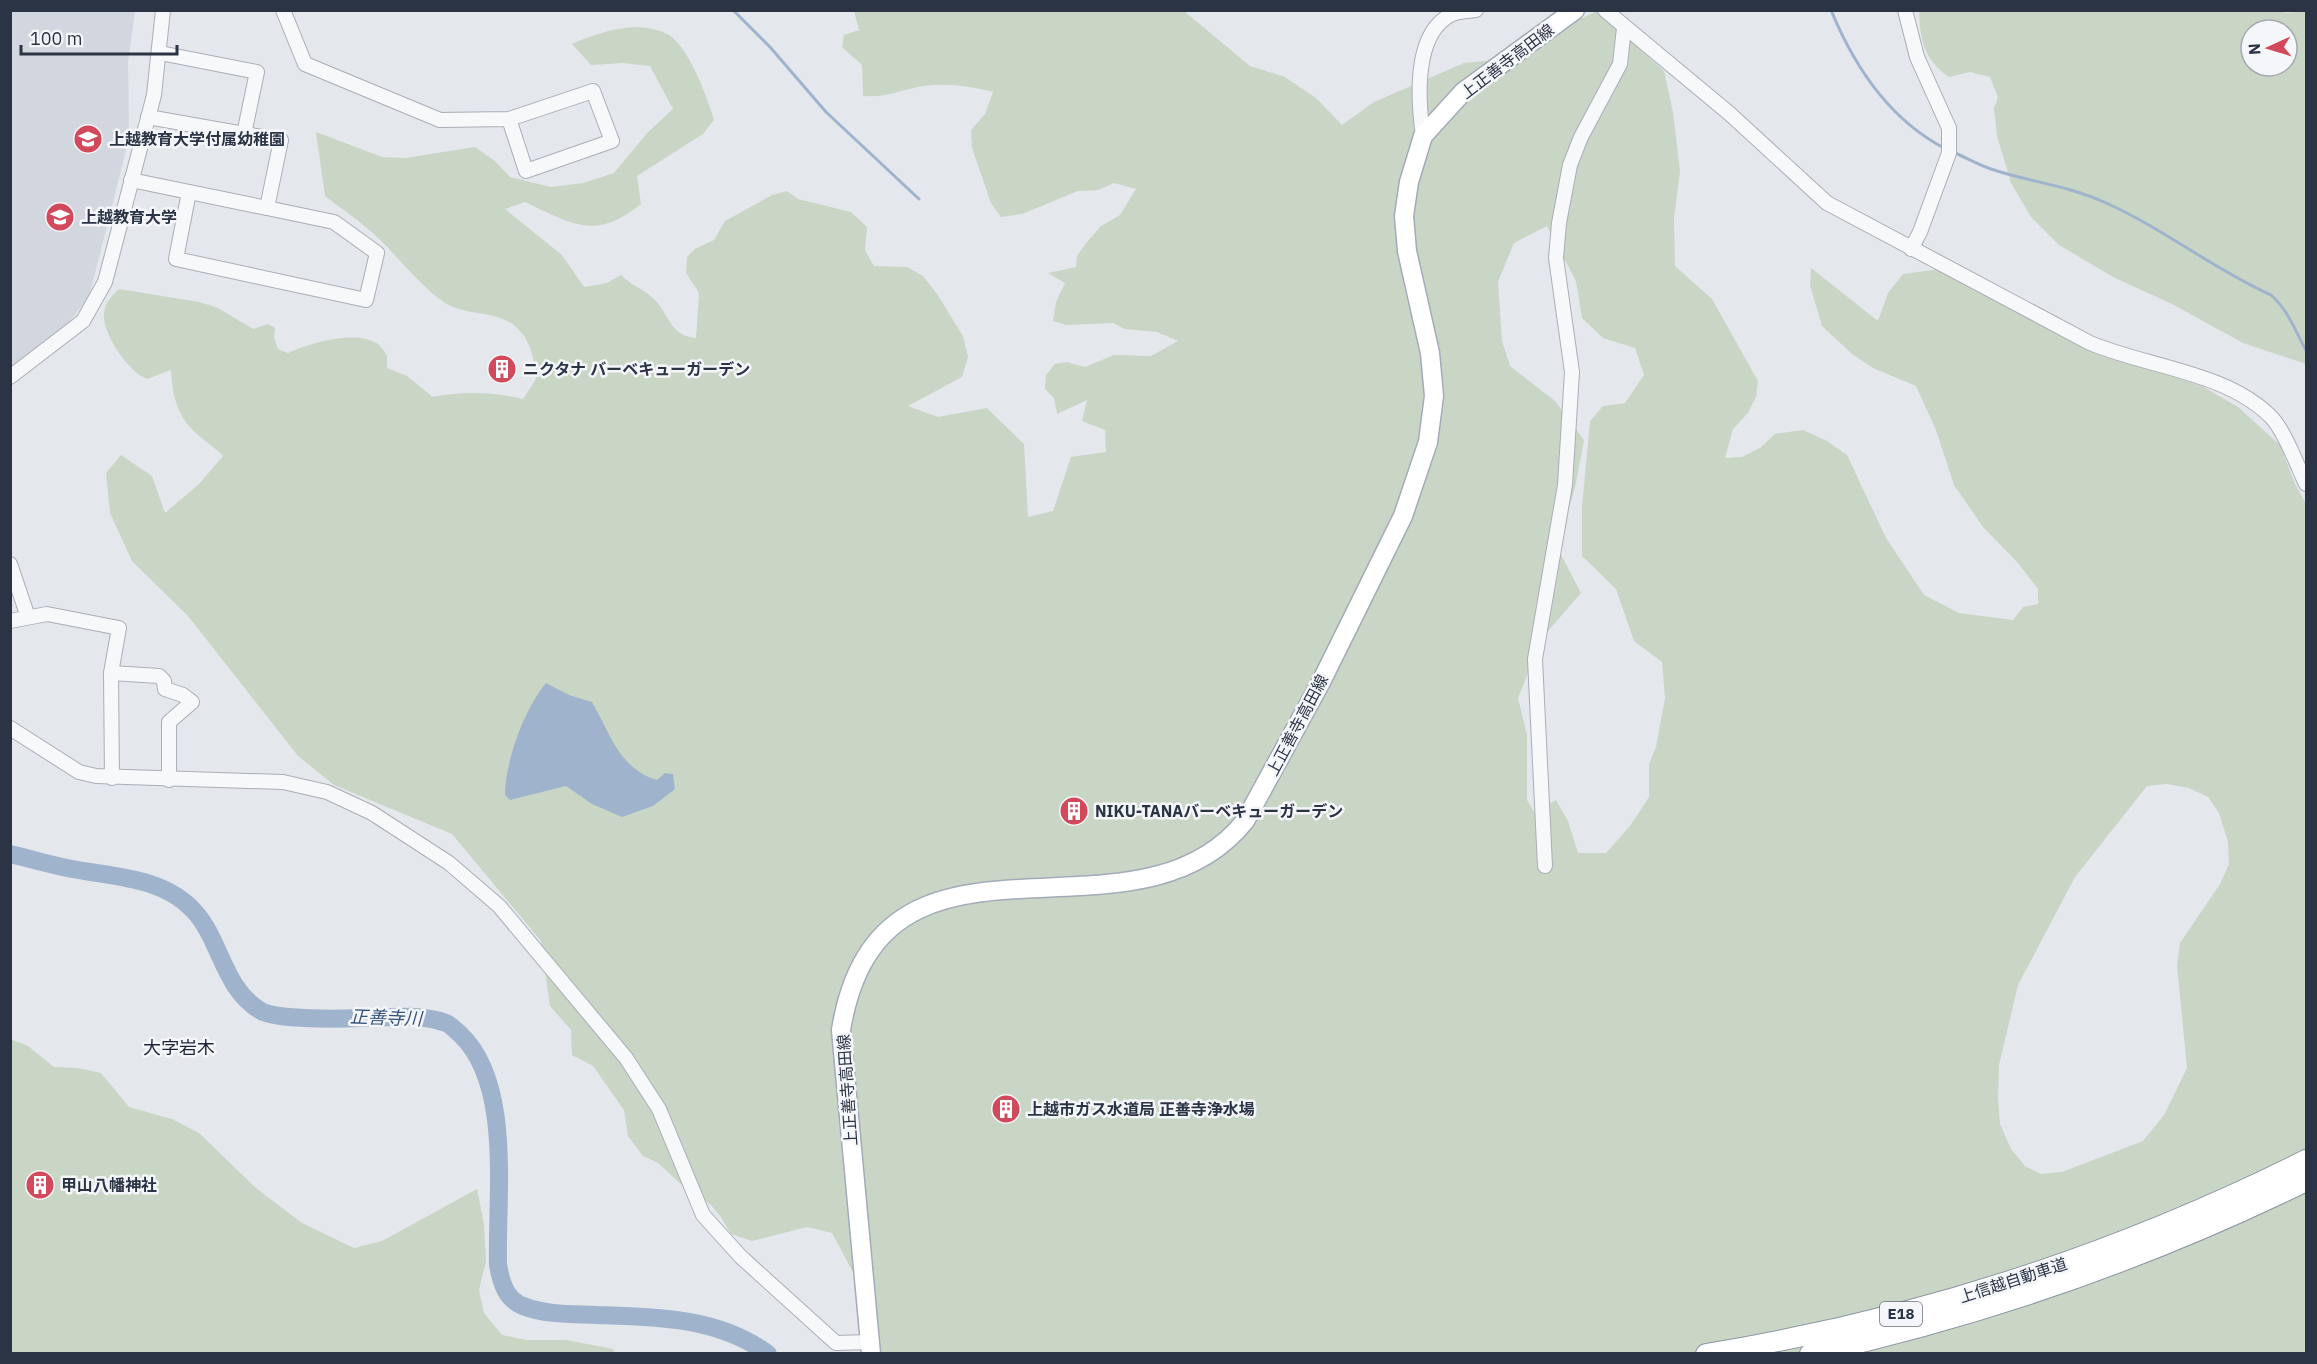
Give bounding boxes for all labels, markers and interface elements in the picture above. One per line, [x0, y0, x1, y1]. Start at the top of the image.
scale bar [21, 18, 177, 56]
north arrow [2239, 18, 2299, 78]
street label: 上正善寺高田線 [1456, 19, 1558, 103]
text: 100 m [30, 27, 82, 50]
text: N [2244, 43, 2264, 56]
school or university icon: 上越教育大学付属幼稚園 [72, 123, 104, 155]
place label: 上越教育大学付属幼稚園 [109, 129, 285, 149]
school or university icon: 上越教育大学 [44, 201, 76, 233]
place label: 上越教育大学 [81, 207, 177, 227]
building icon: ニクタナ バーベキューガーデン [486, 353, 518, 385]
place label: ニクタナ バーベキューガーデン [523, 359, 750, 379]
street label: 上正善寺高田線 [1262, 671, 1332, 779]
building icon: NIKU-TANAバーベキューガーデン [1058, 795, 1090, 827]
place label: NIKU-TANAバーベキューガーデン [1095, 801, 1343, 821]
water label: 正善寺川 [350, 1005, 424, 1030]
street label: 上正善寺高田線 [833, 1033, 861, 1147]
district label: 大字岩木 [143, 1036, 215, 1059]
building icon: 上越市ガス水道局 正善寺浄水場 [990, 1093, 1022, 1125]
place label: 上越市ガス水道局 正善寺浄水場 [1027, 1099, 1255, 1119]
building icon: 甲山八幡神社 [24, 1169, 56, 1201]
place label: 甲山八幡神社 [61, 1175, 157, 1195]
street label: 上信越自動車道 [1957, 1253, 2069, 1307]
road number: E18 [1880, 1302, 1922, 1326]

